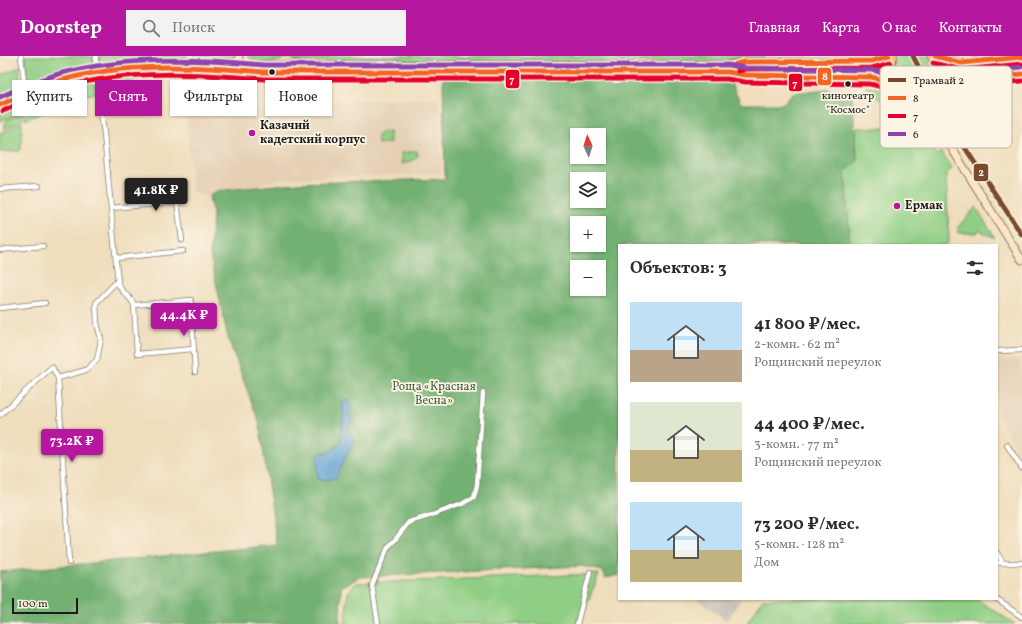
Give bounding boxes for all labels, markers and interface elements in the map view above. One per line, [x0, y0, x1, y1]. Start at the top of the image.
search box [126, 10, 406, 46]
text: Doorstep [20, 15, 102, 41]
icon: search [140, 17, 162, 39]
text: Поиск [172, 18, 215, 39]
text: Главная [749, 19, 800, 38]
text: Карта [822, 19, 860, 38]
text: О нас [882, 19, 917, 38]
text: Контакты [939, 19, 1002, 38]
legend [880, 66, 1012, 148]
unlabelled marker [267, 67, 277, 77]
line badge: 8 [817, 67, 832, 86]
line badge: 7 [505, 69, 520, 89]
text: 8 [822, 70, 828, 85]
text: 7 [509, 73, 515, 88]
line badge: 7 [788, 73, 803, 92]
text: Трамвай 2 [913, 74, 964, 89]
text: 7 [792, 77, 798, 92]
marker: кинотеатр "Космос" [843, 79, 853, 89]
chip: Купить [12, 80, 87, 116]
chip: Снять [95, 80, 162, 116]
chip: Фильтры [170, 80, 257, 116]
chip: Новое [265, 80, 332, 116]
place label: кинотеатр "Космос" [822, 89, 874, 118]
text: 8 [913, 92, 919, 107]
text: 7 [913, 110, 918, 125]
place label: Казачий кадетский корпус [260, 118, 366, 148]
marker: Казачий кадетский корпус [247, 128, 257, 138]
north arrow [570, 128, 606, 164]
map controls [570, 128, 606, 296]
text: 6 [913, 128, 919, 143]
line badge: 2 [973, 163, 989, 182]
text: 2 [978, 166, 984, 181]
button: layers [570, 172, 606, 208]
pin: 41.8K ₽ [119, 178, 193, 212]
text: 41.8K ₽ [134, 182, 178, 200]
place label: Ермак [905, 198, 943, 214]
marker: Ермак [892, 201, 902, 211]
button: + [570, 216, 606, 252]
text: Объектов: 3 [630, 257, 727, 280]
icon: filters [964, 257, 986, 279]
button: − [570, 260, 606, 296]
pin: 44.4K ₽ [147, 303, 221, 337]
text: 44.4K ₽ [160, 307, 208, 325]
text: 41 800 ₽/мес. [754, 313, 861, 336]
icon: home [662, 318, 710, 366]
text: 2-комн. · 62 m² [754, 336, 840, 354]
text: Рощинский переулок [754, 354, 881, 372]
park label: Роща «Красная Весна» [392, 379, 476, 409]
text: 44 400 ₽/мес. [754, 413, 865, 436]
icon: home [662, 418, 710, 466]
pin: 73.2K ₽ [35, 429, 109, 463]
text: 73.2K ₽ [50, 433, 94, 451]
text: 3-комн. · 77 m² [754, 436, 839, 454]
text: Рощинский переулок [754, 454, 881, 472]
text: 73 200 ₽/мес. [754, 513, 860, 536]
icon: home [662, 518, 710, 566]
text: 5-комн. · 128 m² [754, 536, 844, 554]
text: Дом [754, 554, 779, 572]
scale bar [12, 596, 78, 615]
text: 100 m [18, 597, 48, 612]

